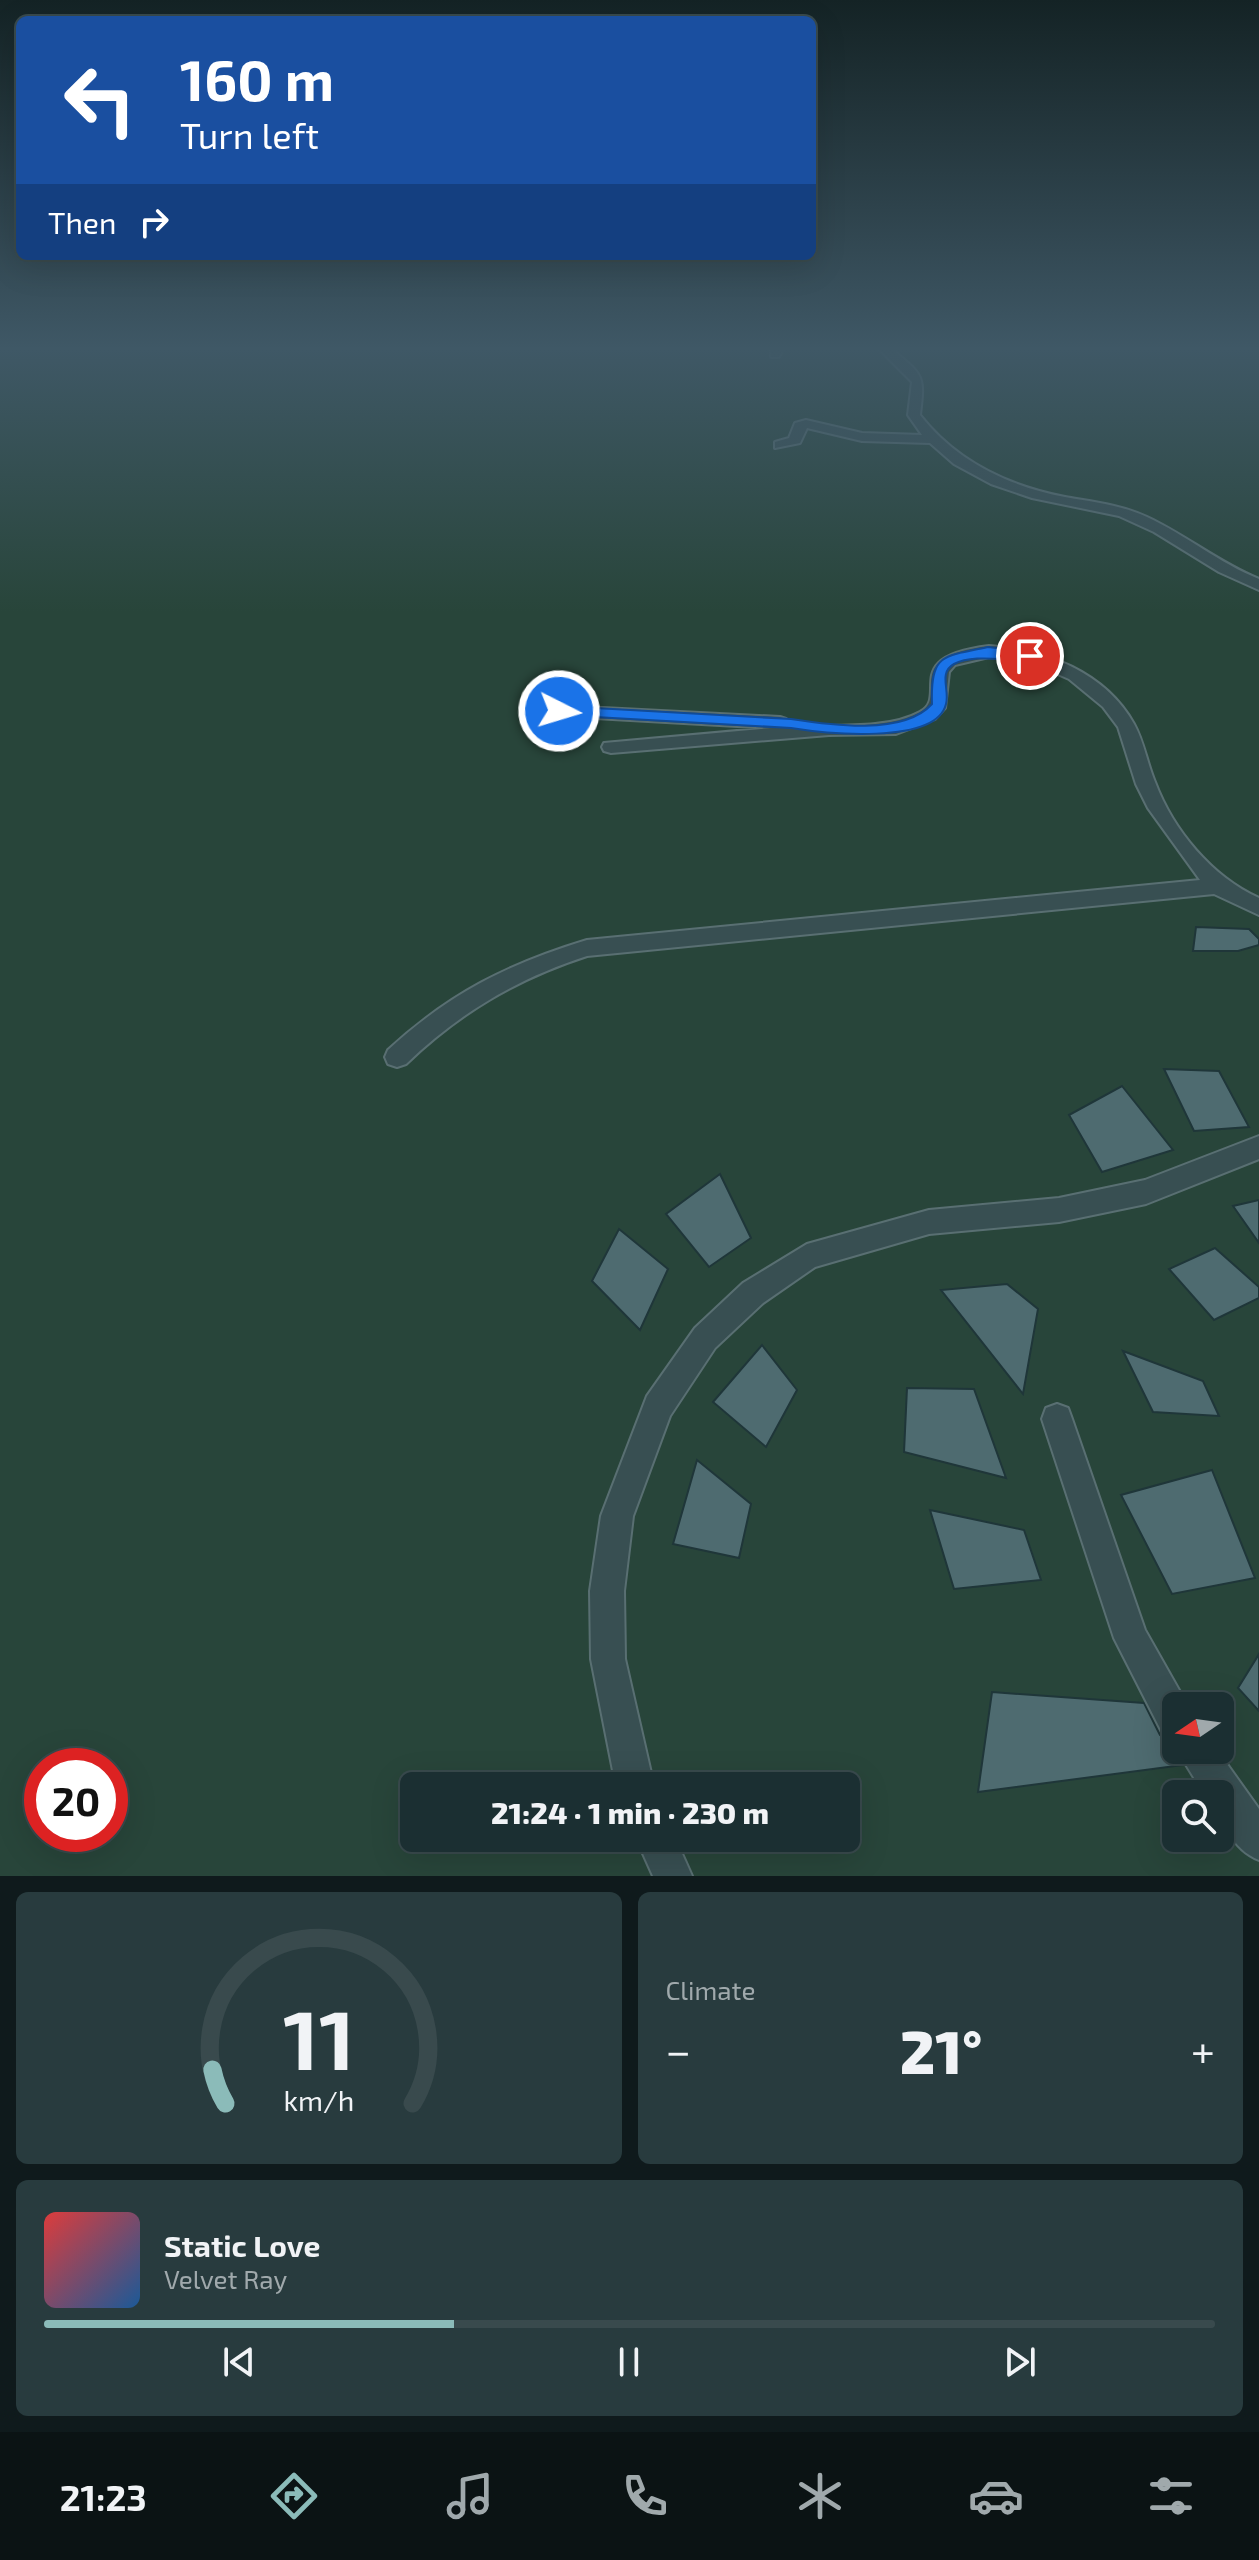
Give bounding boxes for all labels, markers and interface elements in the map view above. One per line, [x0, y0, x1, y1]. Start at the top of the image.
text: 160 m [180, 45, 334, 112]
icon: left [48, 48, 152, 152]
text: Turn left [180, 113, 319, 156]
icon: right [132, 200, 176, 244]
text: Then [48, 204, 116, 240]
pin [996, 622, 1064, 690]
icon: arrive [1008, 634, 1052, 678]
position arrow [517, 669, 601, 753]
north arrow [1162, 1692, 1234, 1764]
map controls [1162, 1692, 1234, 1852]
speed limit sign: 20 [24, 1748, 128, 1852]
button: search [1162, 1780, 1234, 1852]
text: 21:24 · 1 min · 230 m [491, 1794, 769, 1830]
text: Climate [666, 1974, 755, 2005]
text: 11 [283, 1987, 355, 2087]
text: 21° [900, 2014, 982, 2086]
text: − [666, 2023, 691, 2076]
text: + [1191, 2023, 1215, 2076]
text: km/h [283, 2082, 354, 2117]
text: Static Love [164, 2227, 320, 2263]
text: Velvet Ray [164, 2263, 287, 2294]
icon: previous [217, 2340, 261, 2384]
icon: pause [607, 2340, 651, 2384]
icon: next [998, 2340, 1042, 2384]
icon: directions [266, 2468, 322, 2524]
icon: music [442, 2468, 498, 2524]
icon: phone [617, 2468, 673, 2524]
icon: climate [792, 2468, 848, 2524]
icon: car [968, 2468, 1024, 2524]
icon: filters [1143, 2468, 1199, 2524]
text: 21:23 [60, 2475, 147, 2518]

